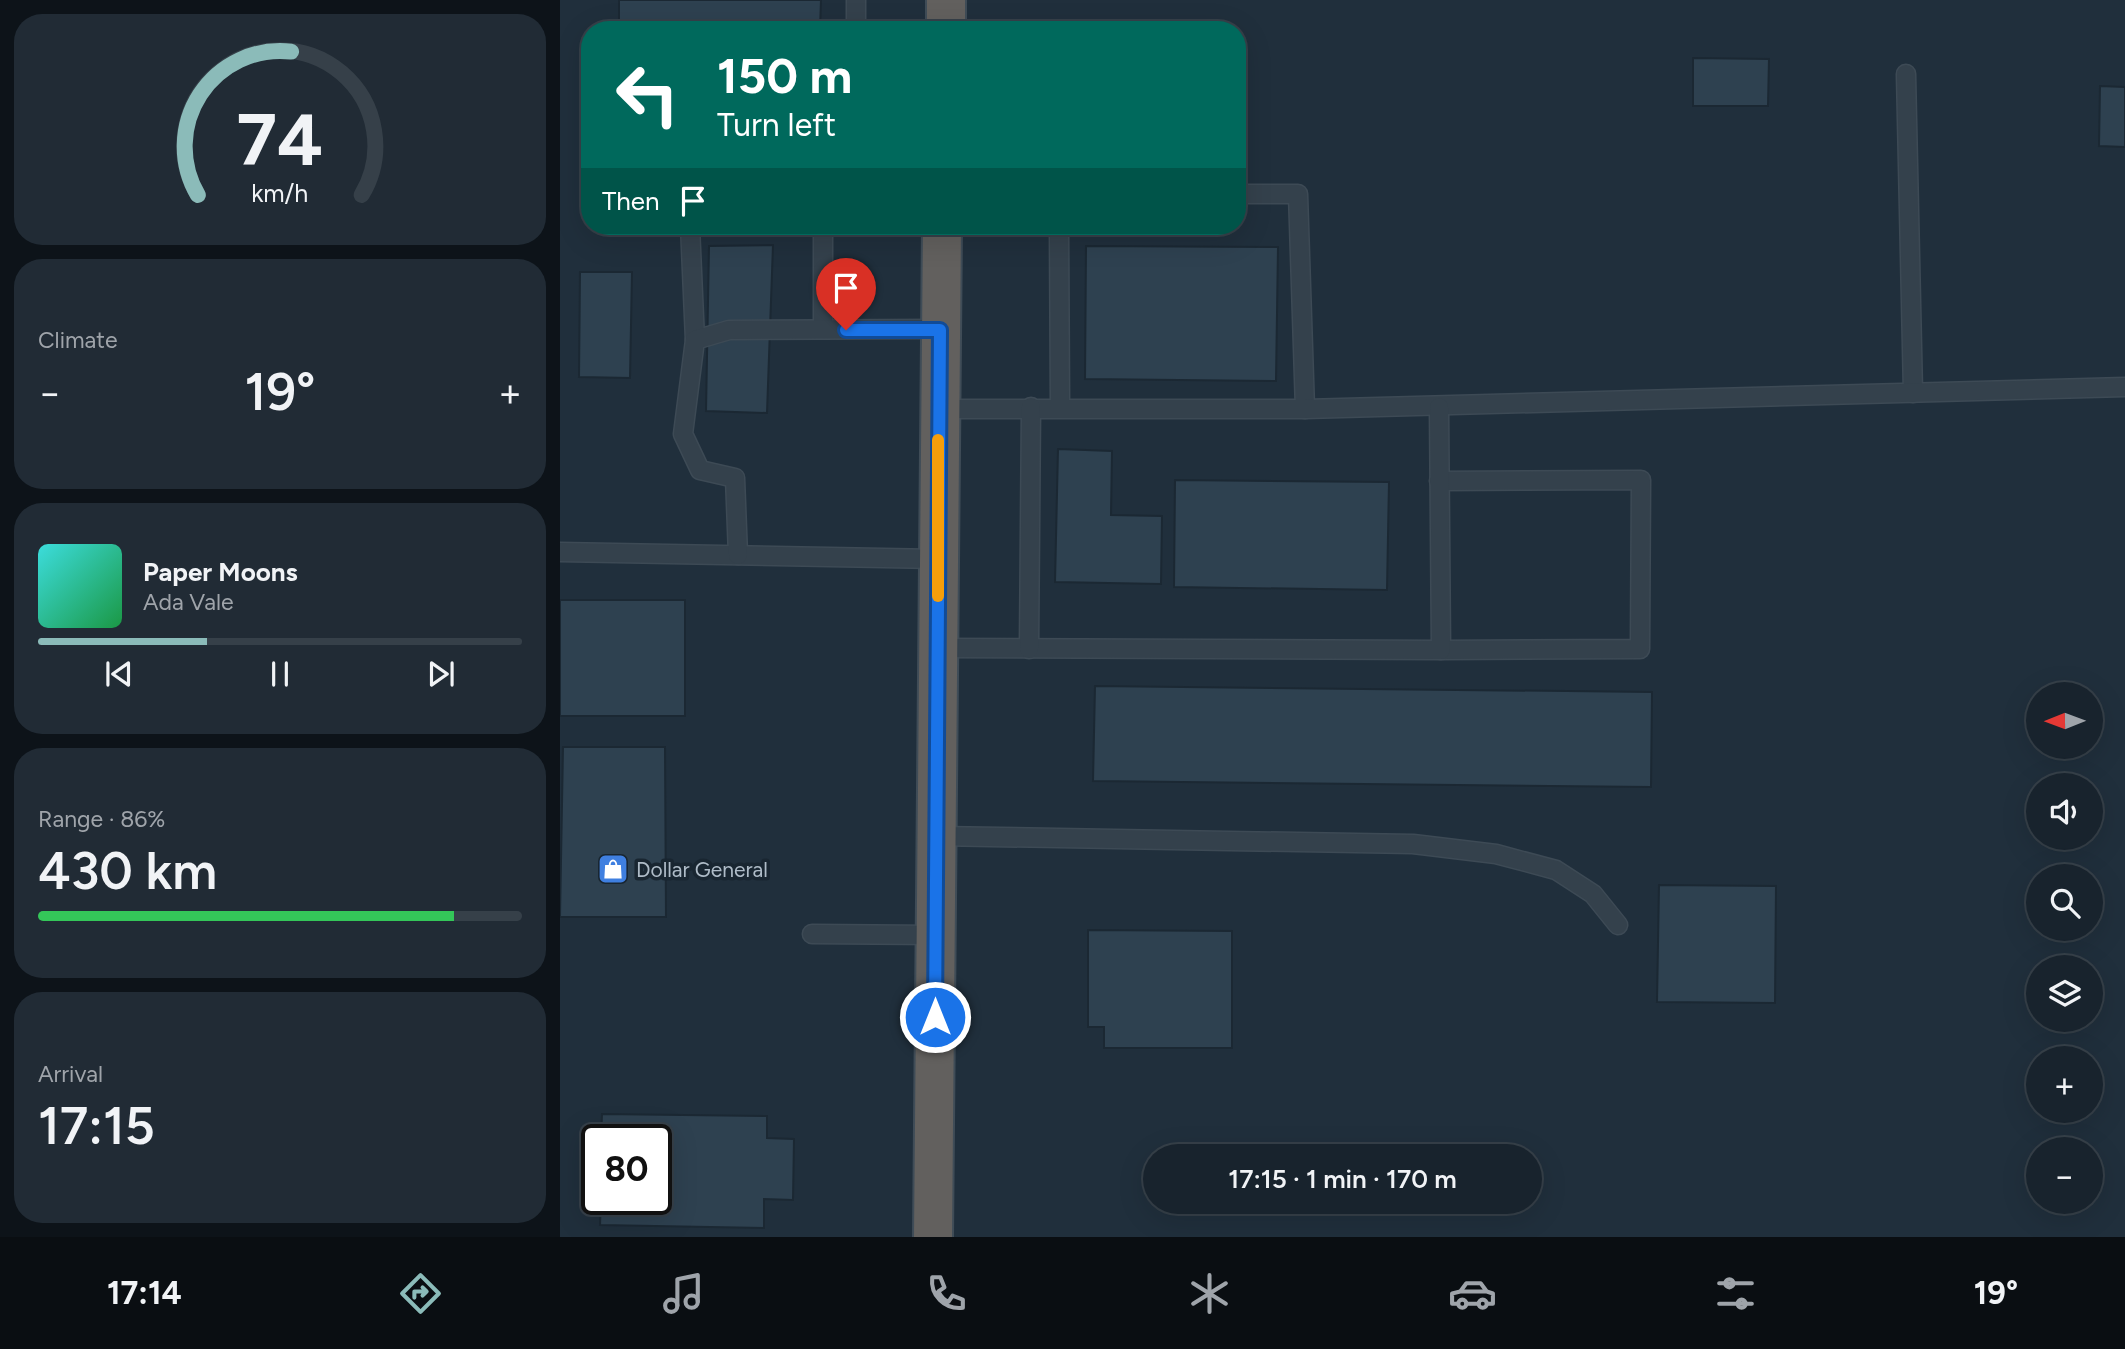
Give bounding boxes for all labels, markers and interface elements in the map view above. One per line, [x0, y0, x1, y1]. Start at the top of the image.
text: 150 m [717, 46, 852, 105]
icon: left [602, 49, 693, 140]
text: 74 [237, 97, 323, 184]
text: Turn left [717, 106, 836, 144]
text: km/h [251, 178, 309, 208]
icon: arrive [674, 182, 712, 220]
text: Then [602, 185, 660, 217]
pin [816, 258, 876, 330]
icon: arrive [827, 269, 865, 307]
text: Climate [38, 326, 117, 354]
text: 19° [244, 361, 316, 423]
text: − [38, 370, 62, 416]
text: + [498, 370, 522, 416]
text: Paper Moons [143, 556, 298, 588]
text: Ada Vale [143, 588, 234, 616]
icon: previous [100, 655, 138, 693]
icon: pause [261, 655, 299, 693]
icon: next [422, 655, 460, 693]
north arrow [2026, 682, 2104, 760]
map controls [2026, 682, 2103, 1214]
button: sound [2026, 773, 2103, 850]
text: Range · 86% [38, 805, 165, 833]
text: 430 km [38, 840, 217, 902]
shop icon: Dollar General [596, 852, 630, 886]
place label: Dollar General [636, 857, 768, 882]
button: search [2026, 864, 2103, 941]
button: layers [2026, 955, 2103, 1032]
position arrow [898, 980, 972, 1054]
button: + [2026, 1046, 2103, 1123]
text: Arrival [38, 1060, 103, 1088]
text: 17:15 [38, 1095, 155, 1157]
speed limit sign: 80 [581, 1124, 672, 1215]
button: − [2026, 1137, 2103, 1214]
text: 17:15 · 1 min · 170 m [1228, 1163, 1457, 1195]
icon: directions [396, 1269, 445, 1318]
icon: music [659, 1269, 708, 1318]
icon: phone [922, 1269, 971, 1318]
icon: climate [1185, 1269, 1234, 1318]
icon: car [1448, 1269, 1497, 1318]
icon: filters [1711, 1269, 1760, 1318]
text: 17:14 [107, 1274, 182, 1312]
text: 19° [1974, 1274, 2018, 1312]

